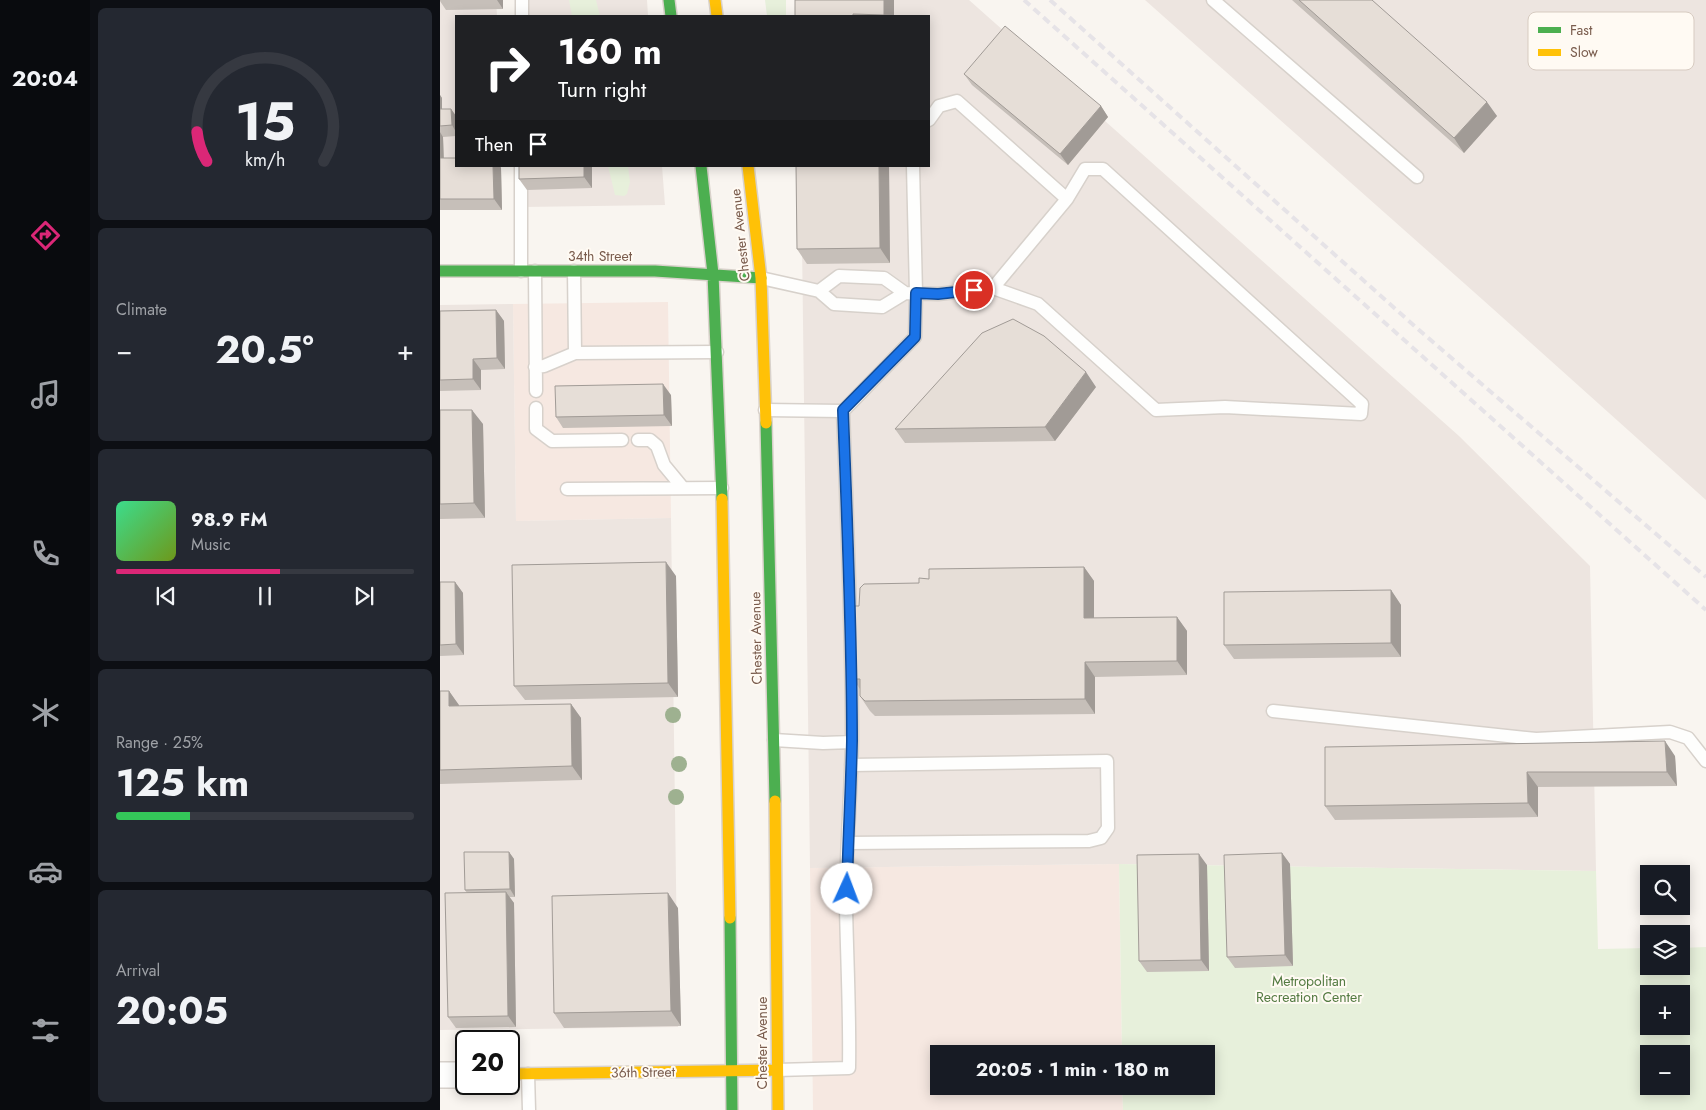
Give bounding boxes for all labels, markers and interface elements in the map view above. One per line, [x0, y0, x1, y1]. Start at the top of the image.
legend [1528, 12, 1694, 70]
text: Fast [1570, 20, 1593, 40]
text: 160 m [558, 27, 662, 77]
icon: right [475, 35, 540, 100]
text: Slow [1570, 42, 1598, 62]
text: 20:04 [12, 62, 78, 94]
text: Turn right [558, 73, 646, 105]
text: 15 [235, 84, 295, 160]
icon: arrive [524, 130, 552, 158]
text: Then [475, 131, 514, 158]
text: km/h [245, 147, 285, 173]
street label: Chester Avenue [725, 188, 755, 282]
icon: directions [28, 218, 63, 253]
street label: 34th Street [568, 246, 633, 266]
pin [953, 269, 995, 311]
icon: arrive [960, 276, 988, 304]
text: Climate [116, 298, 167, 321]
text: 20.5° [216, 322, 314, 377]
text: − [116, 330, 133, 371]
text: + [397, 330, 414, 371]
icon: music [28, 377, 63, 412]
text: 98.9 FM [191, 506, 267, 533]
text: Music [191, 533, 231, 556]
icon: phone [28, 536, 63, 571]
icon: previous [152, 582, 180, 610]
icon: pause [251, 582, 279, 610]
icon: next [350, 582, 378, 610]
street label: Chester Avenue [745, 591, 767, 685]
icon: climate [28, 695, 63, 730]
text: Range · 25% [116, 731, 203, 754]
text: 125 km [116, 755, 249, 810]
icon: car [28, 854, 63, 889]
position arrow [820, 862, 872, 914]
map controls [1640, 865, 1690, 1095]
button: search [1640, 865, 1690, 915]
button: layers [1640, 925, 1690, 975]
text: Arrival [116, 959, 160, 982]
park label: Metropolitan Recreation Center [1256, 971, 1362, 1007]
text: 20:05 [116, 983, 228, 1038]
button: + [1640, 985, 1690, 1035]
street label: Chester Avenue [752, 997, 772, 1089]
icon: filters [28, 1013, 63, 1048]
speed limit sign: 20 [455, 1030, 520, 1095]
button: − [1640, 1045, 1690, 1095]
text: 20:05 · 1 min · 180 m [976, 1056, 1169, 1083]
street label: 36th Street [611, 1061, 676, 1083]

